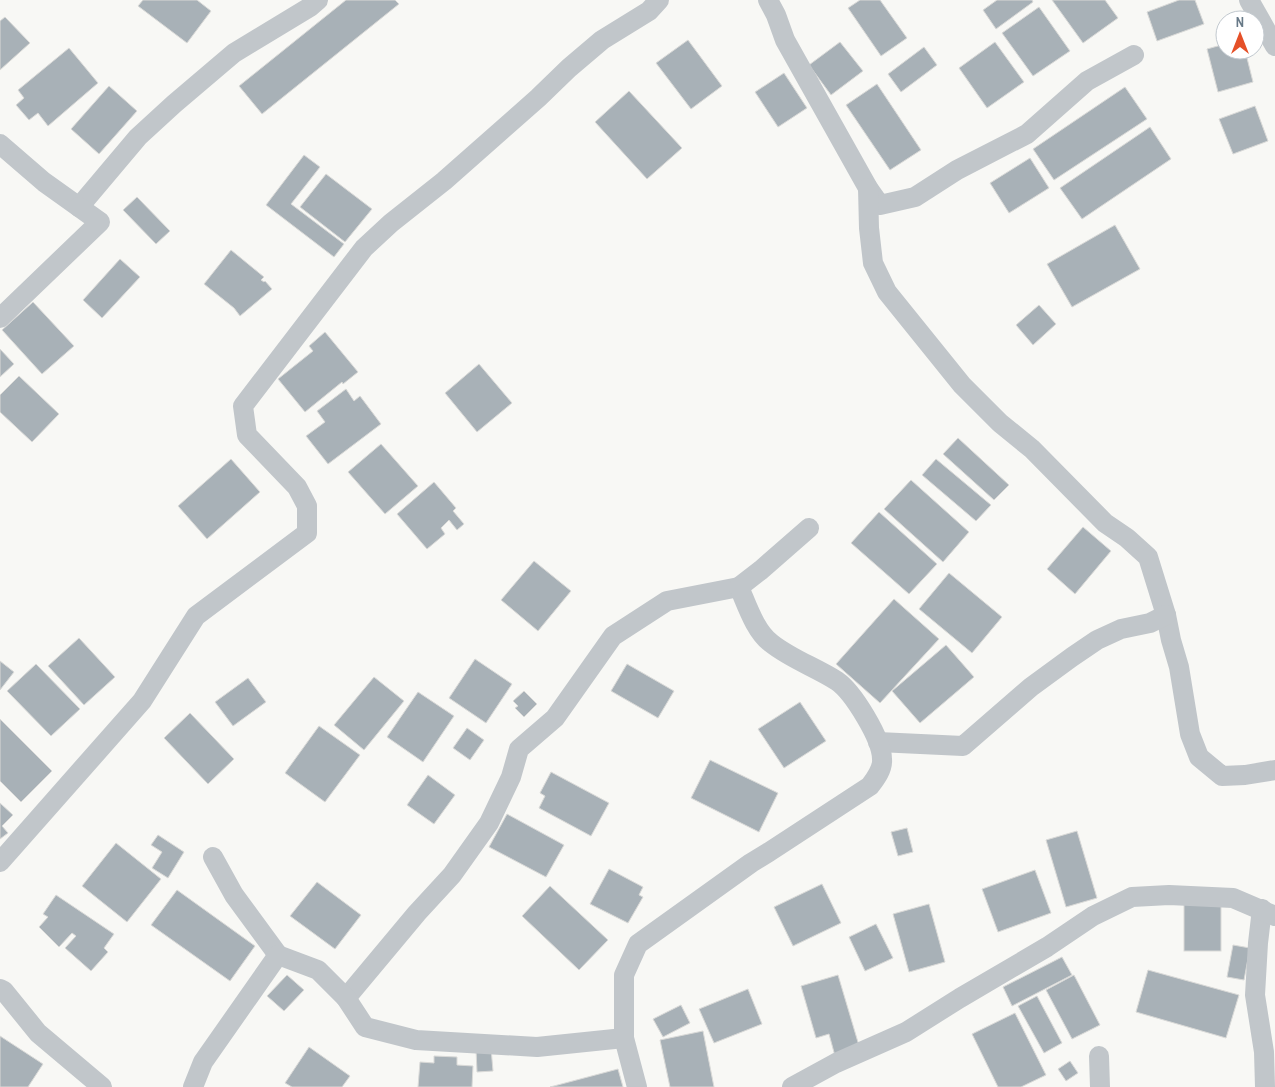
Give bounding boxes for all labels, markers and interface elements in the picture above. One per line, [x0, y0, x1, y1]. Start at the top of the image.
north arrow [1215, 10, 1265, 60]
text: N [1236, 13, 1244, 31]

